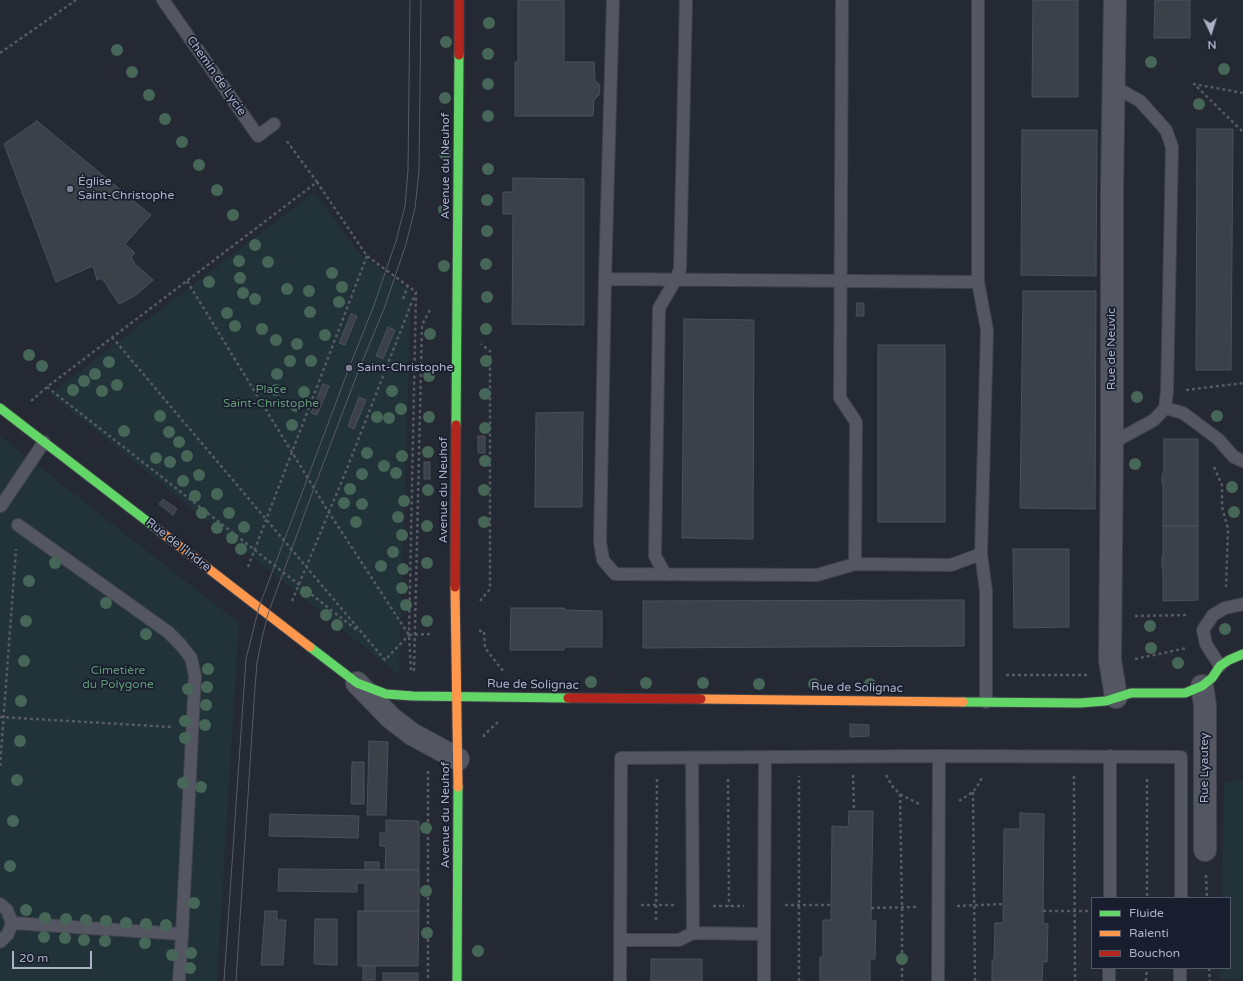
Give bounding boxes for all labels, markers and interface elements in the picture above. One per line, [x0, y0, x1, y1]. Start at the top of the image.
north arrow [1191, 12, 1231, 52]
street label: Chemin de Lycie [183, 33, 249, 119]
text: N [1207, 38, 1217, 51]
street label: Avenue du Neuhof [439, 113, 453, 219]
place label: Église Saint-Christophe [78, 175, 174, 203]
marker: Église Saint-Christophe [65, 184, 75, 194]
street label: Rue de Neuvic [1105, 308, 1119, 390]
place label: Saint-Christophe [357, 361, 453, 375]
marker: Saint-Christophe [344, 363, 354, 373]
park label: Place Saint-Christophe [223, 383, 319, 411]
street label: Avenue du Neuhof [437, 437, 451, 543]
street label: Rue de l'Indre [143, 515, 213, 575]
park label: Cimetière du Polygone [82, 664, 154, 692]
street label: Rue de Solignac [487, 677, 579, 693]
street label: Rue de Solignac [811, 680, 903, 696]
street label: Rue Lyautey [1198, 733, 1212, 803]
street label: Avenue du Neuhof [439, 762, 453, 868]
legend [1091, 897, 1231, 969]
text: Fluide [1129, 906, 1164, 920]
text: Ralenti [1129, 926, 1169, 940]
scale bar [14, 943, 94, 969]
text: Bouchon [1129, 946, 1180, 960]
text: 20 m [19, 951, 48, 965]

